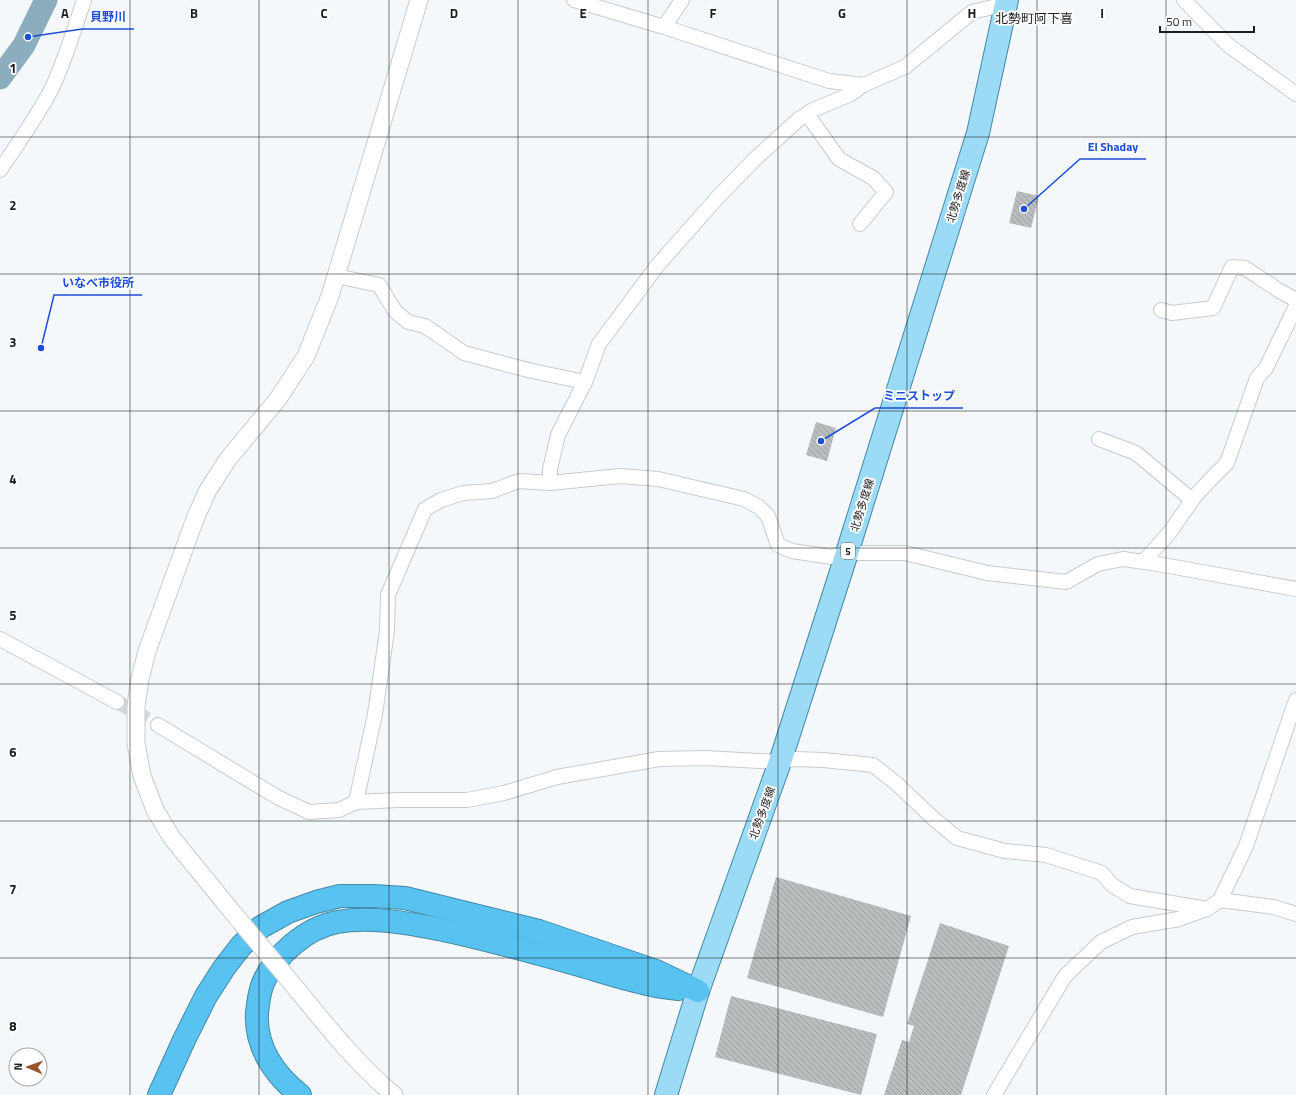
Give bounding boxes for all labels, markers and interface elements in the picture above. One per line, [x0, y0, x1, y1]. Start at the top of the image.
text: A [61, 3, 69, 23]
text: B [190, 3, 198, 23]
text: C [320, 3, 328, 23]
text: D [450, 3, 458, 23]
text: E [579, 3, 587, 23]
text: F [710, 3, 717, 23]
text: G [838, 3, 846, 23]
text: H [968, 3, 976, 23]
text: I [1100, 3, 1104, 23]
callout: 貝野川 [82, 5, 134, 29]
text: 貝野川 [90, 7, 126, 26]
district label: 北勢町阿下喜 [995, 8, 1073, 28]
scale bar [1160, 8, 1254, 34]
text: 50 m [1166, 12, 1192, 31]
text: 1 [9, 58, 17, 78]
callout: El Shaday [1080, 135, 1146, 159]
text: El Shaday [1088, 137, 1138, 156]
street label: 北勢多度線 [942, 167, 974, 225]
text: 2 [9, 195, 17, 215]
callout: いなべ市役所 [54, 271, 142, 295]
text: いなべ市役所 [62, 273, 134, 292]
text: 3 [9, 332, 17, 352]
callout: ミニストップ [875, 384, 963, 408]
text: ミニストップ [883, 386, 955, 405]
text: 4 [9, 469, 17, 489]
street label: 北勢多度線 [846, 476, 878, 534]
road number: 5 [841, 543, 855, 559]
text: 5 [9, 605, 17, 625]
text: 6 [9, 742, 17, 762]
street label: 北勢多度線 [745, 784, 779, 842]
text: 7 [9, 879, 17, 899]
text: 8 [9, 1016, 17, 1036]
north arrow [8, 1047, 48, 1087]
text: N [10, 1063, 26, 1071]

